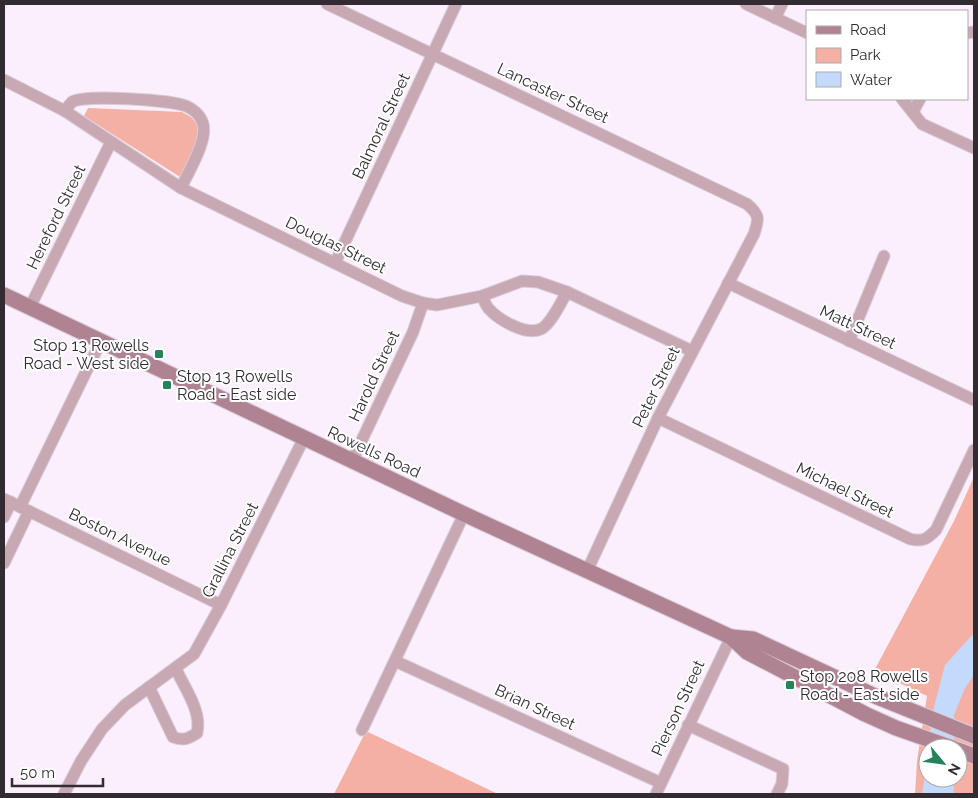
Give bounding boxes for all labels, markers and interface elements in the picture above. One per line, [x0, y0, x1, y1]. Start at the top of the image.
legend [806, 10, 968, 100]
text: Road [850, 21, 886, 39]
text: Park [850, 46, 881, 64]
street label: Lancaster Street [494, 59, 612, 127]
street label: Balmoral Street [348, 69, 414, 182]
text: Water [850, 71, 893, 89]
street label: Hereford Street [22, 161, 90, 272]
street label: Douglas Street [283, 212, 390, 278]
street label: Matt Street [817, 301, 900, 353]
street label: Harold Street [345, 327, 404, 424]
place label: Stop 13 Rowells Road - West side [23, 336, 149, 373]
street label: Peter Street [628, 343, 684, 430]
marker: Stop 13 Rowells Road - West side [153, 348, 165, 360]
place label: Stop 13 Rowells Road - East side [177, 367, 296, 404]
marker: Stop 13 Rowells Road - East side [161, 379, 173, 391]
street label: Rowells Road [324, 422, 424, 482]
street label: Michael Street [793, 458, 897, 522]
street label: Grallina Street [198, 499, 262, 601]
street label: Boston Avenue [66, 504, 174, 570]
street label: Pierson Street [648, 657, 709, 759]
place label: Stop 208 Rowells Road - East side [800, 667, 928, 704]
marker: Stop 208 Rowells Road - East side [784, 679, 796, 691]
street label: Brian Street [492, 680, 579, 734]
north arrow [918, 738, 968, 788]
scale bar [12, 756, 104, 788]
text: N [945, 761, 964, 778]
text: 50 m [20, 764, 55, 782]

